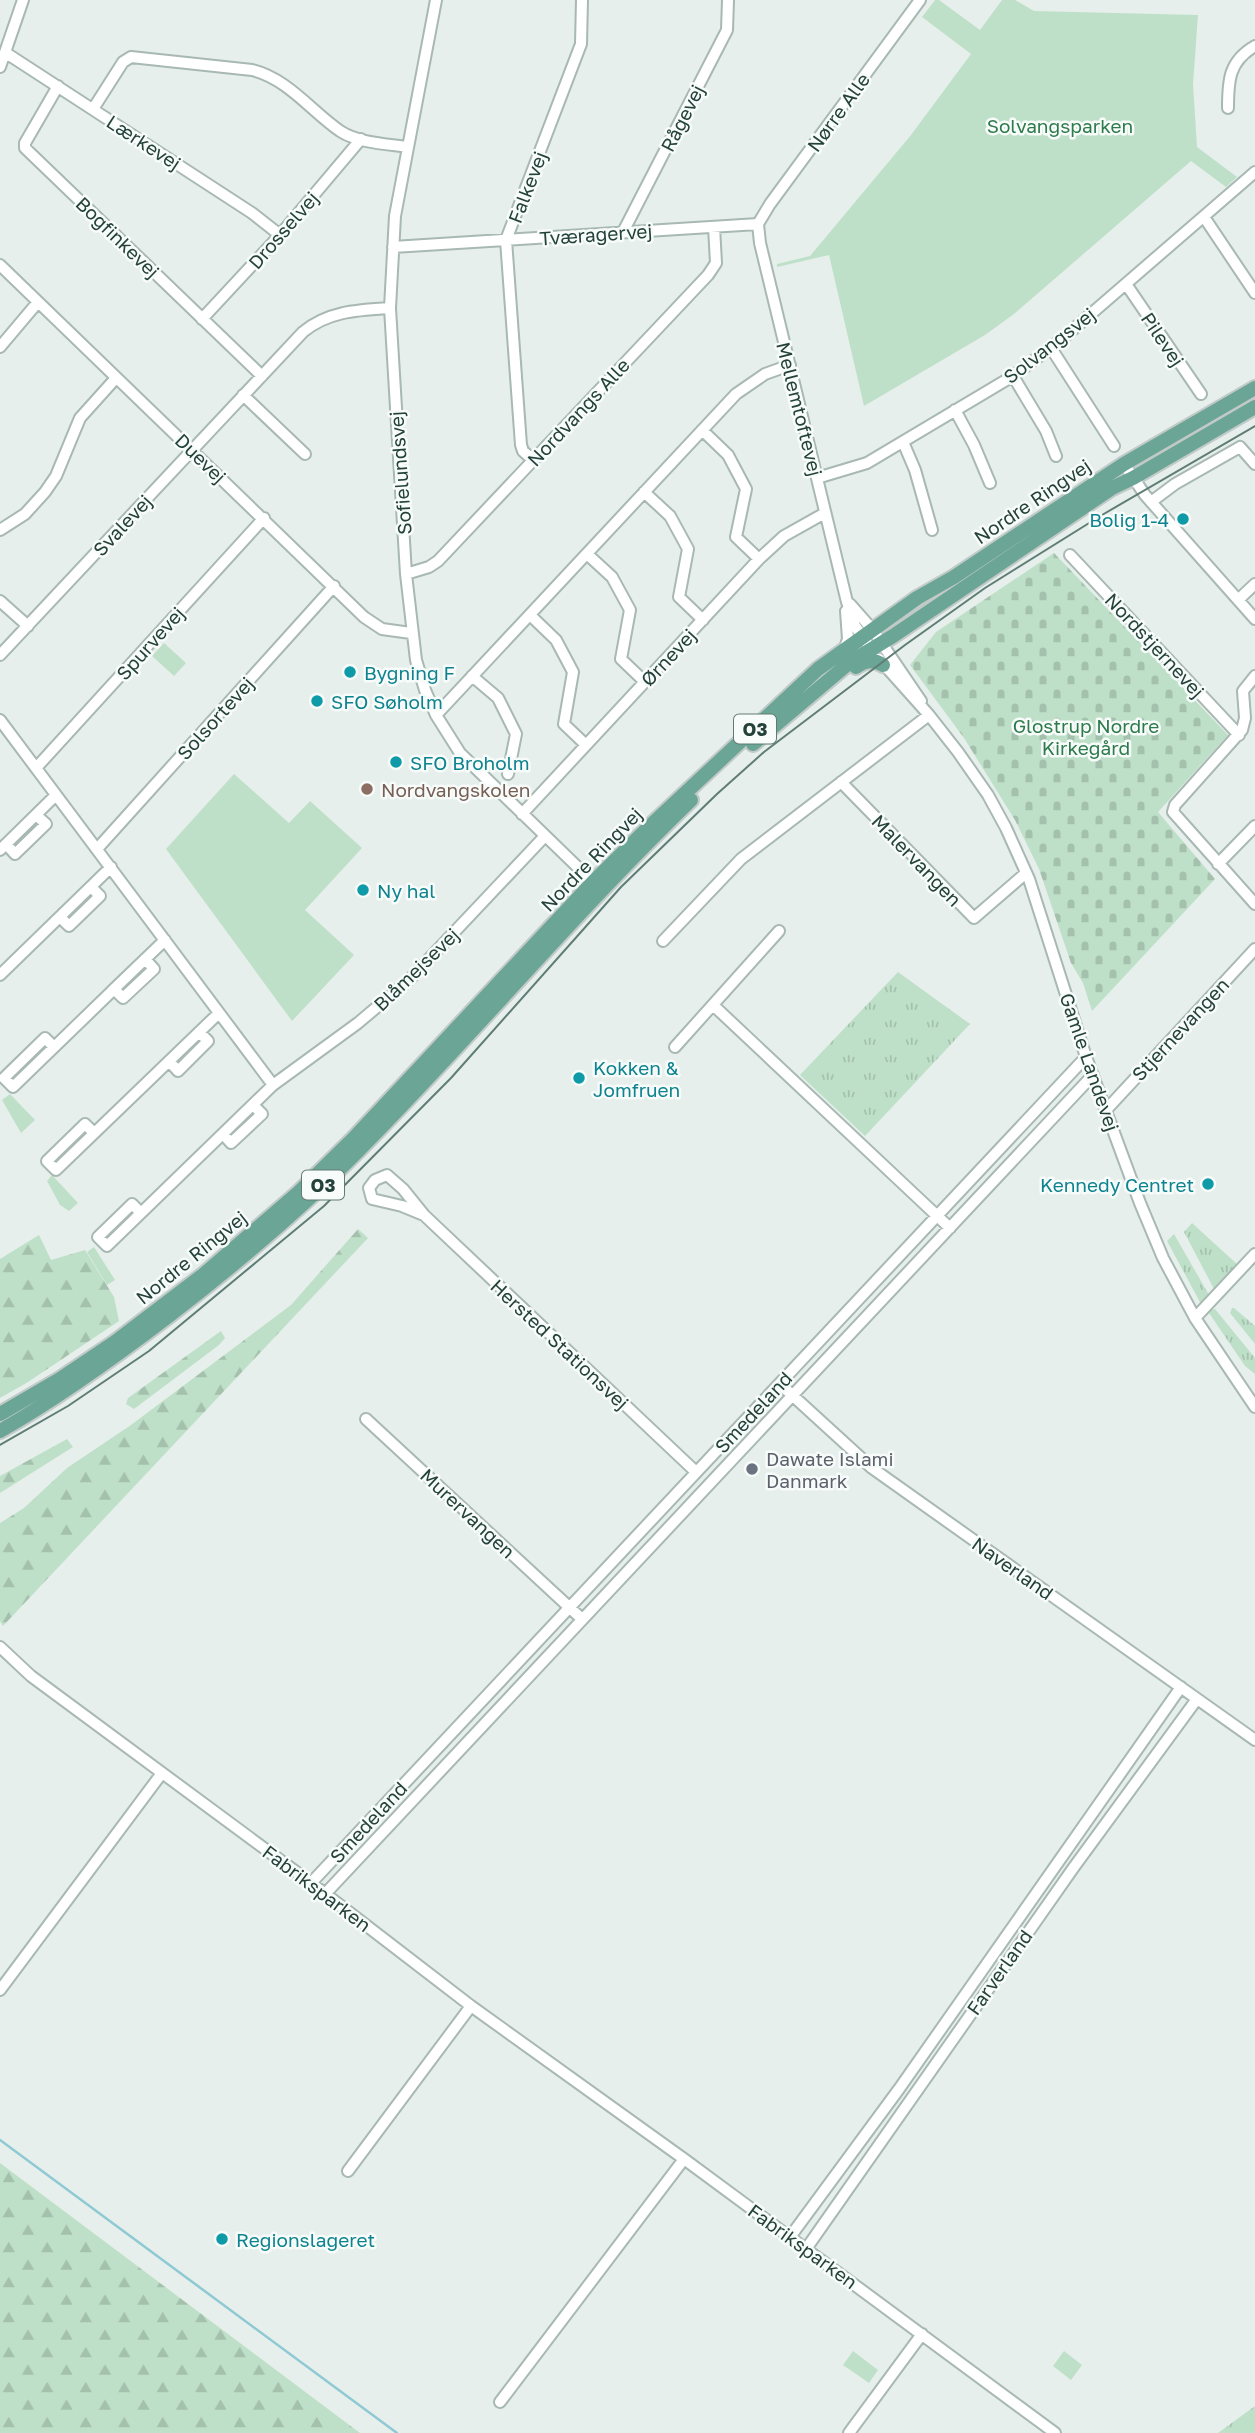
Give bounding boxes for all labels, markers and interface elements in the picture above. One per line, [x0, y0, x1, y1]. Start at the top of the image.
street label: Nørre Alle [802, 68, 874, 156]
street label: Rågevej [655, 81, 709, 155]
street label: Lærkevej [103, 110, 185, 174]
park label: Solvangsparken [987, 114, 1133, 137]
street label: Falkevej [503, 148, 551, 226]
street label: Drosselvej [243, 187, 323, 273]
street label: Bogfinkevej [72, 192, 164, 282]
street label: Tværagervej [539, 219, 653, 249]
street label: Solvangsvej [999, 302, 1099, 388]
street label: Pilevej [1137, 308, 1189, 370]
street label: Mellemtoftevej [772, 339, 828, 479]
street label: Nordvangs Alle [522, 353, 634, 471]
street label: Sofielundsvej [384, 410, 416, 536]
street label: Duevej [171, 428, 231, 488]
street label: Nordre Ringvej [969, 454, 1095, 548]
street label: Svalevej [88, 489, 156, 561]
place label: Bolig 1-4 [1089, 508, 1169, 531]
marker: Bolig 1-4 [1175, 511, 1191, 527]
street label: Nordstjernevej [1101, 588, 1209, 702]
street label: Spurvevej [111, 602, 189, 684]
street label: Ørnevej [636, 623, 700, 691]
place label: Bygning F [364, 661, 455, 684]
marker: Bygning F [342, 664, 358, 680]
street label: Solsortevej [172, 672, 258, 764]
place label: SFO Søholm [331, 690, 443, 713]
marker: SFO Søholm [309, 693, 325, 709]
road number: O3 [734, 714, 776, 744]
park label: Glostrup Nordre Kirkegård [1013, 714, 1159, 759]
place label: SFO Broholm [410, 751, 530, 774]
marker: SFO Broholm [388, 754, 404, 770]
place label: Nordvangskolen [381, 778, 530, 801]
marker: Nordvangskolen [359, 781, 375, 797]
street label: Nordre Ringvej [536, 802, 646, 916]
street label: Malervangen [867, 809, 967, 911]
place label: Ny hal [377, 879, 435, 902]
marker: Ny hal [355, 882, 371, 898]
street label: Blåmejsevej [369, 923, 463, 1015]
street label: Stjernevangen [1127, 973, 1233, 1085]
street label: Gamle Landevej [1056, 990, 1124, 1134]
place label: Kokken & Jomfruen [593, 1056, 680, 1101]
marker: Kokken & Jomfruen [571, 1070, 587, 1086]
road number: O3 [302, 1170, 344, 1200]
place label: Kennedy Centret [1040, 1173, 1194, 1196]
marker: Kennedy Centret [1200, 1176, 1216, 1192]
street label: Nordre Ringvej [131, 1205, 251, 1309]
street label: Hersted Stationsvej [486, 1274, 634, 1414]
street label: Smedeland [710, 1367, 796, 1457]
place label: Dawate Islami Danmark [766, 1447, 894, 1492]
marker: Dawate Islami Danmark [744, 1461, 760, 1477]
street label: Murervangen [416, 1463, 520, 1563]
street label: Naverland [968, 1532, 1058, 1604]
street label: Smedeland [325, 1777, 411, 1867]
street label: Fabriksparken [258, 1840, 376, 1936]
street label: Farverland [961, 1925, 1037, 2019]
street label: Fabriksparken [744, 2199, 862, 2293]
place label: Regionslageret [236, 2228, 375, 2251]
marker: Regionslageret [214, 2231, 230, 2247]

